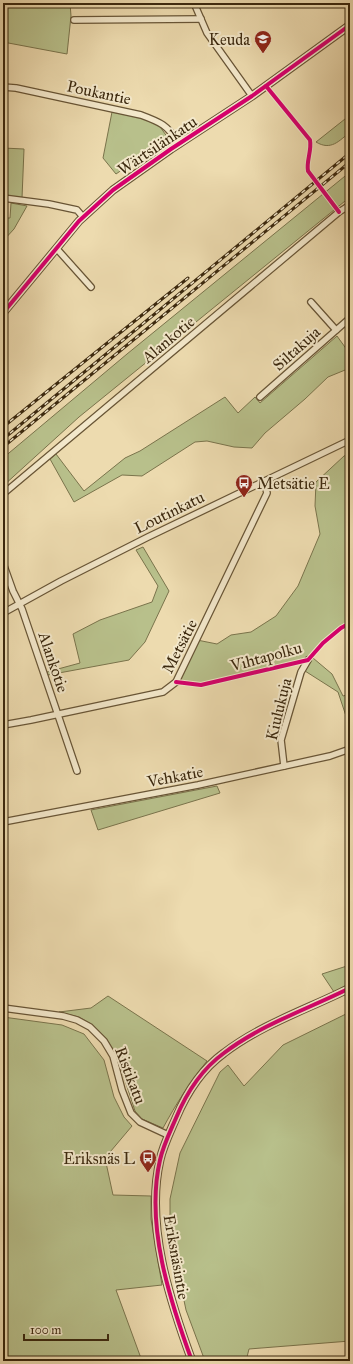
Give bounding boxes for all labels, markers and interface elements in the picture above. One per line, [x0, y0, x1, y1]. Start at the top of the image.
school or university icon: Keuda [253, 29, 273, 54]
place label: Keuda [209, 30, 250, 49]
street label: Poukantie [65, 76, 133, 109]
street label: Wärtsilänkatu [114, 112, 201, 179]
street label: Alankotie [137, 312, 199, 367]
street label: Siltakuja [269, 322, 324, 374]
bus stop icon: Metsätie E [234, 473, 254, 498]
place label: Metsätie E [257, 474, 330, 493]
street label: Loutinkatu [131, 487, 208, 538]
street label: Metsätie [158, 616, 201, 676]
street label: Alankotie [34, 629, 73, 695]
street label: Vihtapolku [227, 638, 304, 675]
street label: Kiulukuja [262, 676, 295, 742]
street label: Vehkatie [145, 762, 205, 791]
street label: Ristikatu [111, 1044, 150, 1107]
bus stop icon: Eriksnäs L [138, 1148, 158, 1173]
place label: Eriksnäs L [63, 1149, 135, 1168]
street label: Eriksnäsintie [160, 1213, 193, 1301]
scale bar [24, 1316, 108, 1342]
text: 100 m [30, 1323, 61, 1337]

